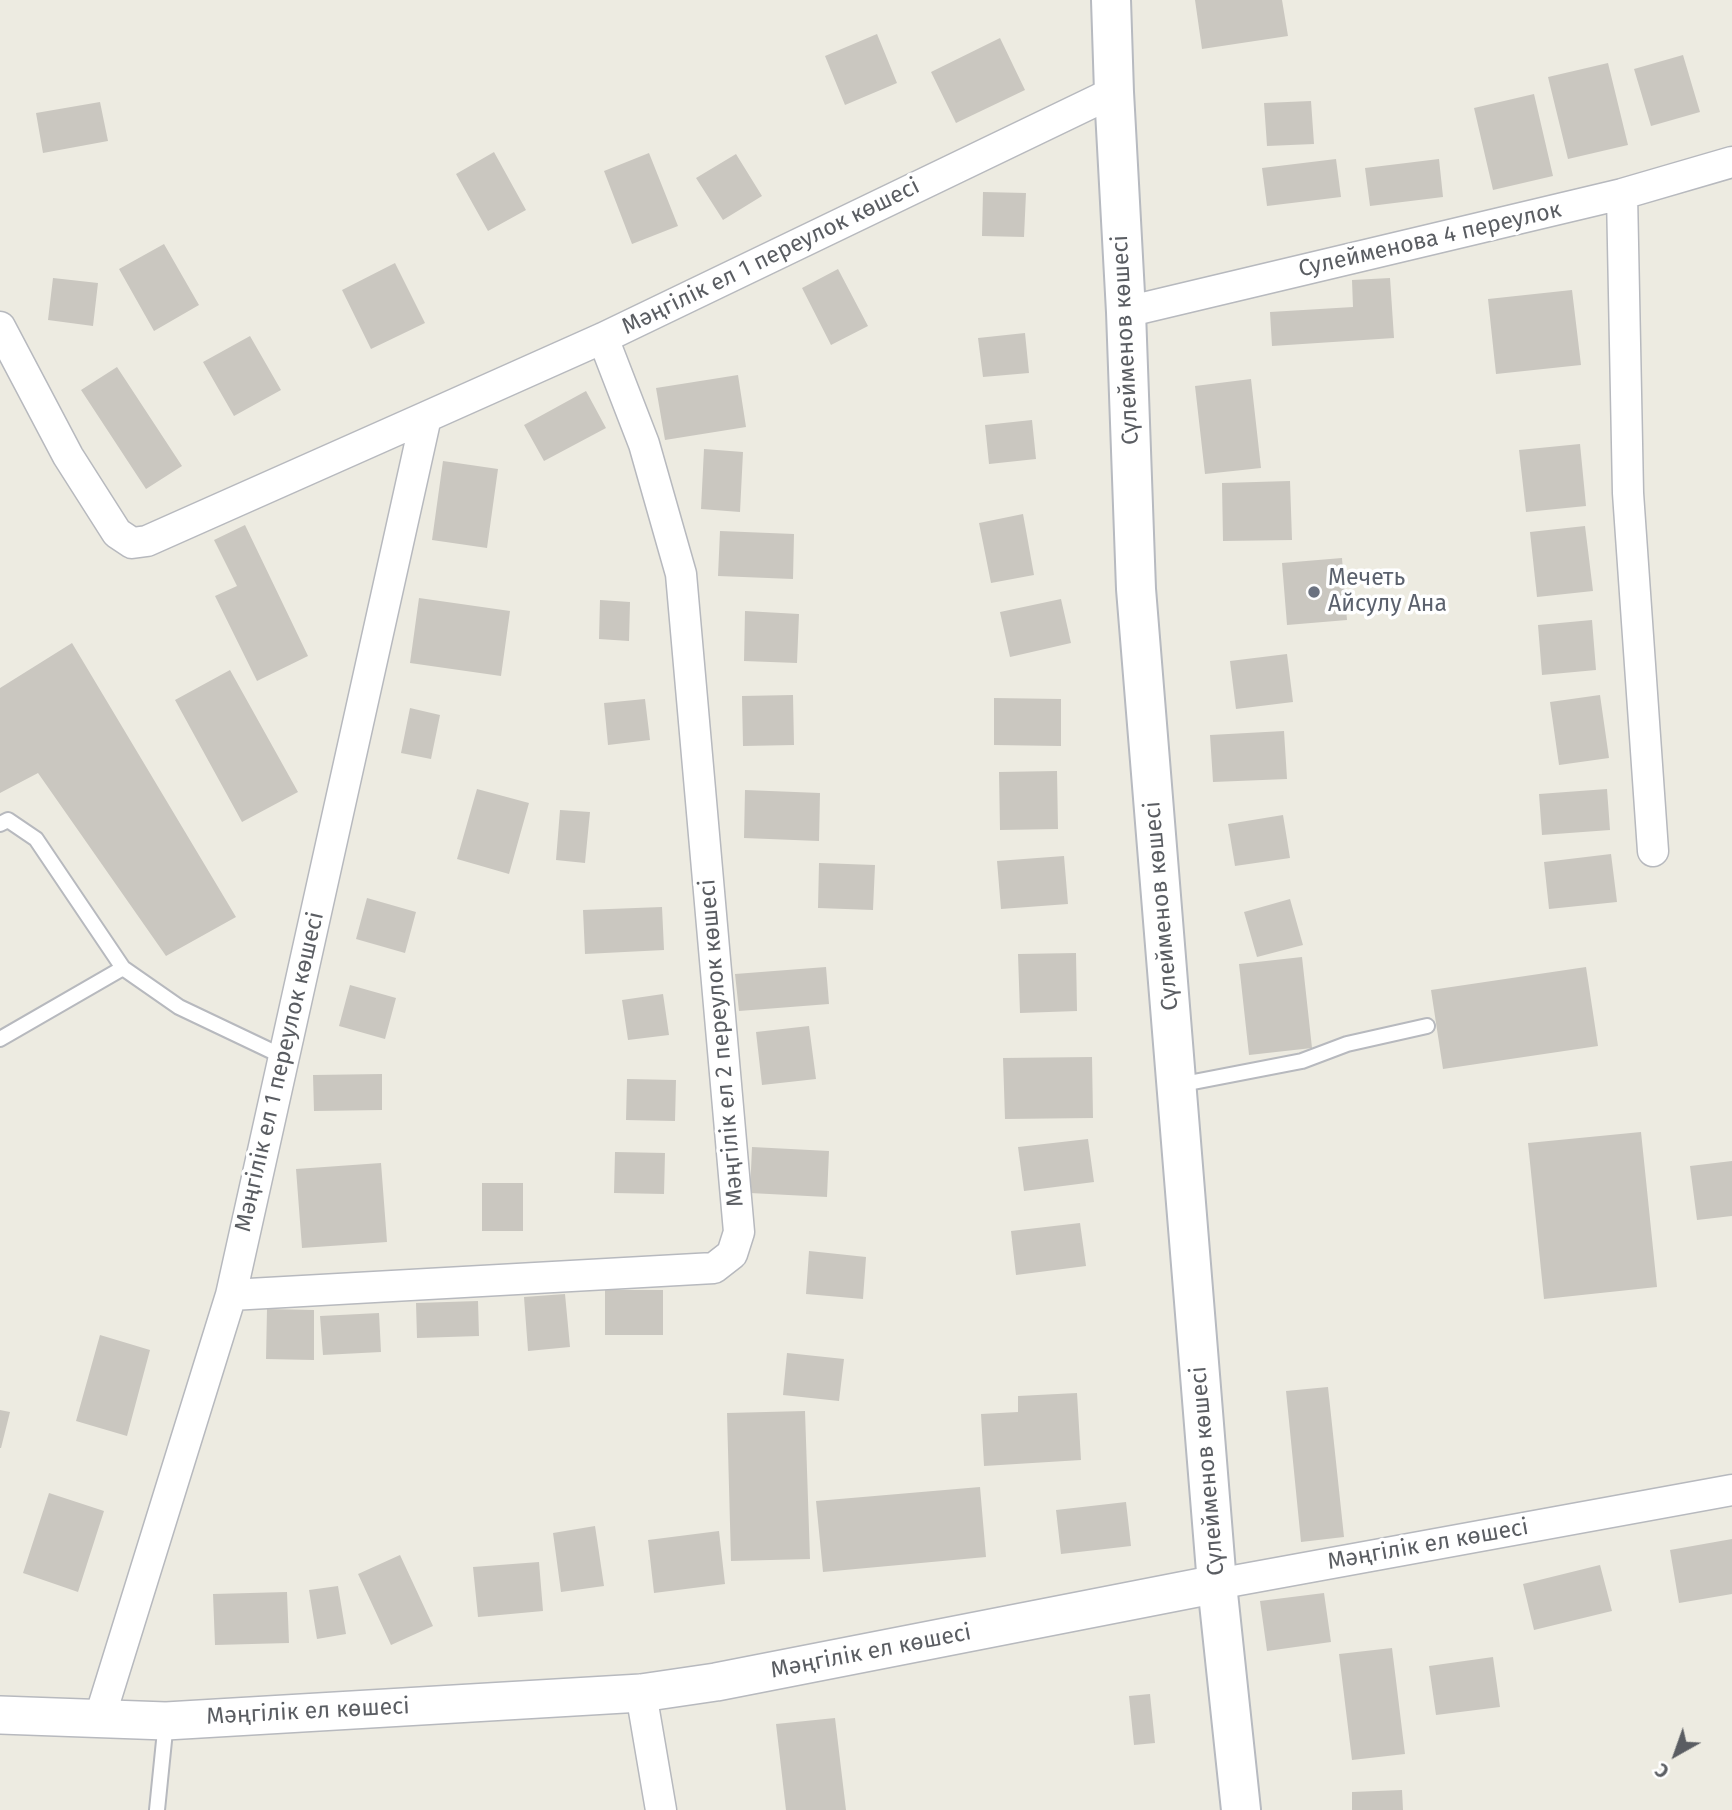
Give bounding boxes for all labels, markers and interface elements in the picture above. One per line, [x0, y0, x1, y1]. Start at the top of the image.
street label: Мәңгілік ел 1 переулок көшесі [618, 173, 924, 341]
street label: Сулейменова 4 переулок [1296, 196, 1564, 284]
street label: Сүлейменов көшесі [1107, 234, 1145, 446]
place label: Мечеть Айсулу Ана [1328, 565, 1447, 619]
marker: Мечеть Айсулу Ана [1306, 584, 1322, 600]
street label: Сүлейменов көшесі [1139, 800, 1185, 1012]
street label: Мәңгілік ел 2 переулок көшесі [694, 878, 750, 1208]
street label: Мәңгілік ел 1 переулок көшесі [230, 909, 330, 1235]
street label: Сүлейменов көшесі [1185, 1365, 1231, 1577]
street label: Мәңгілік ел көшесі [1325, 1514, 1531, 1576]
street label: Мәңгілік ел көшесі [768, 1619, 974, 1685]
street label: Мәңгілік ел көшесі [206, 1693, 410, 1731]
north arrow [1641, 1719, 1711, 1789]
text: С [1651, 1758, 1674, 1783]

